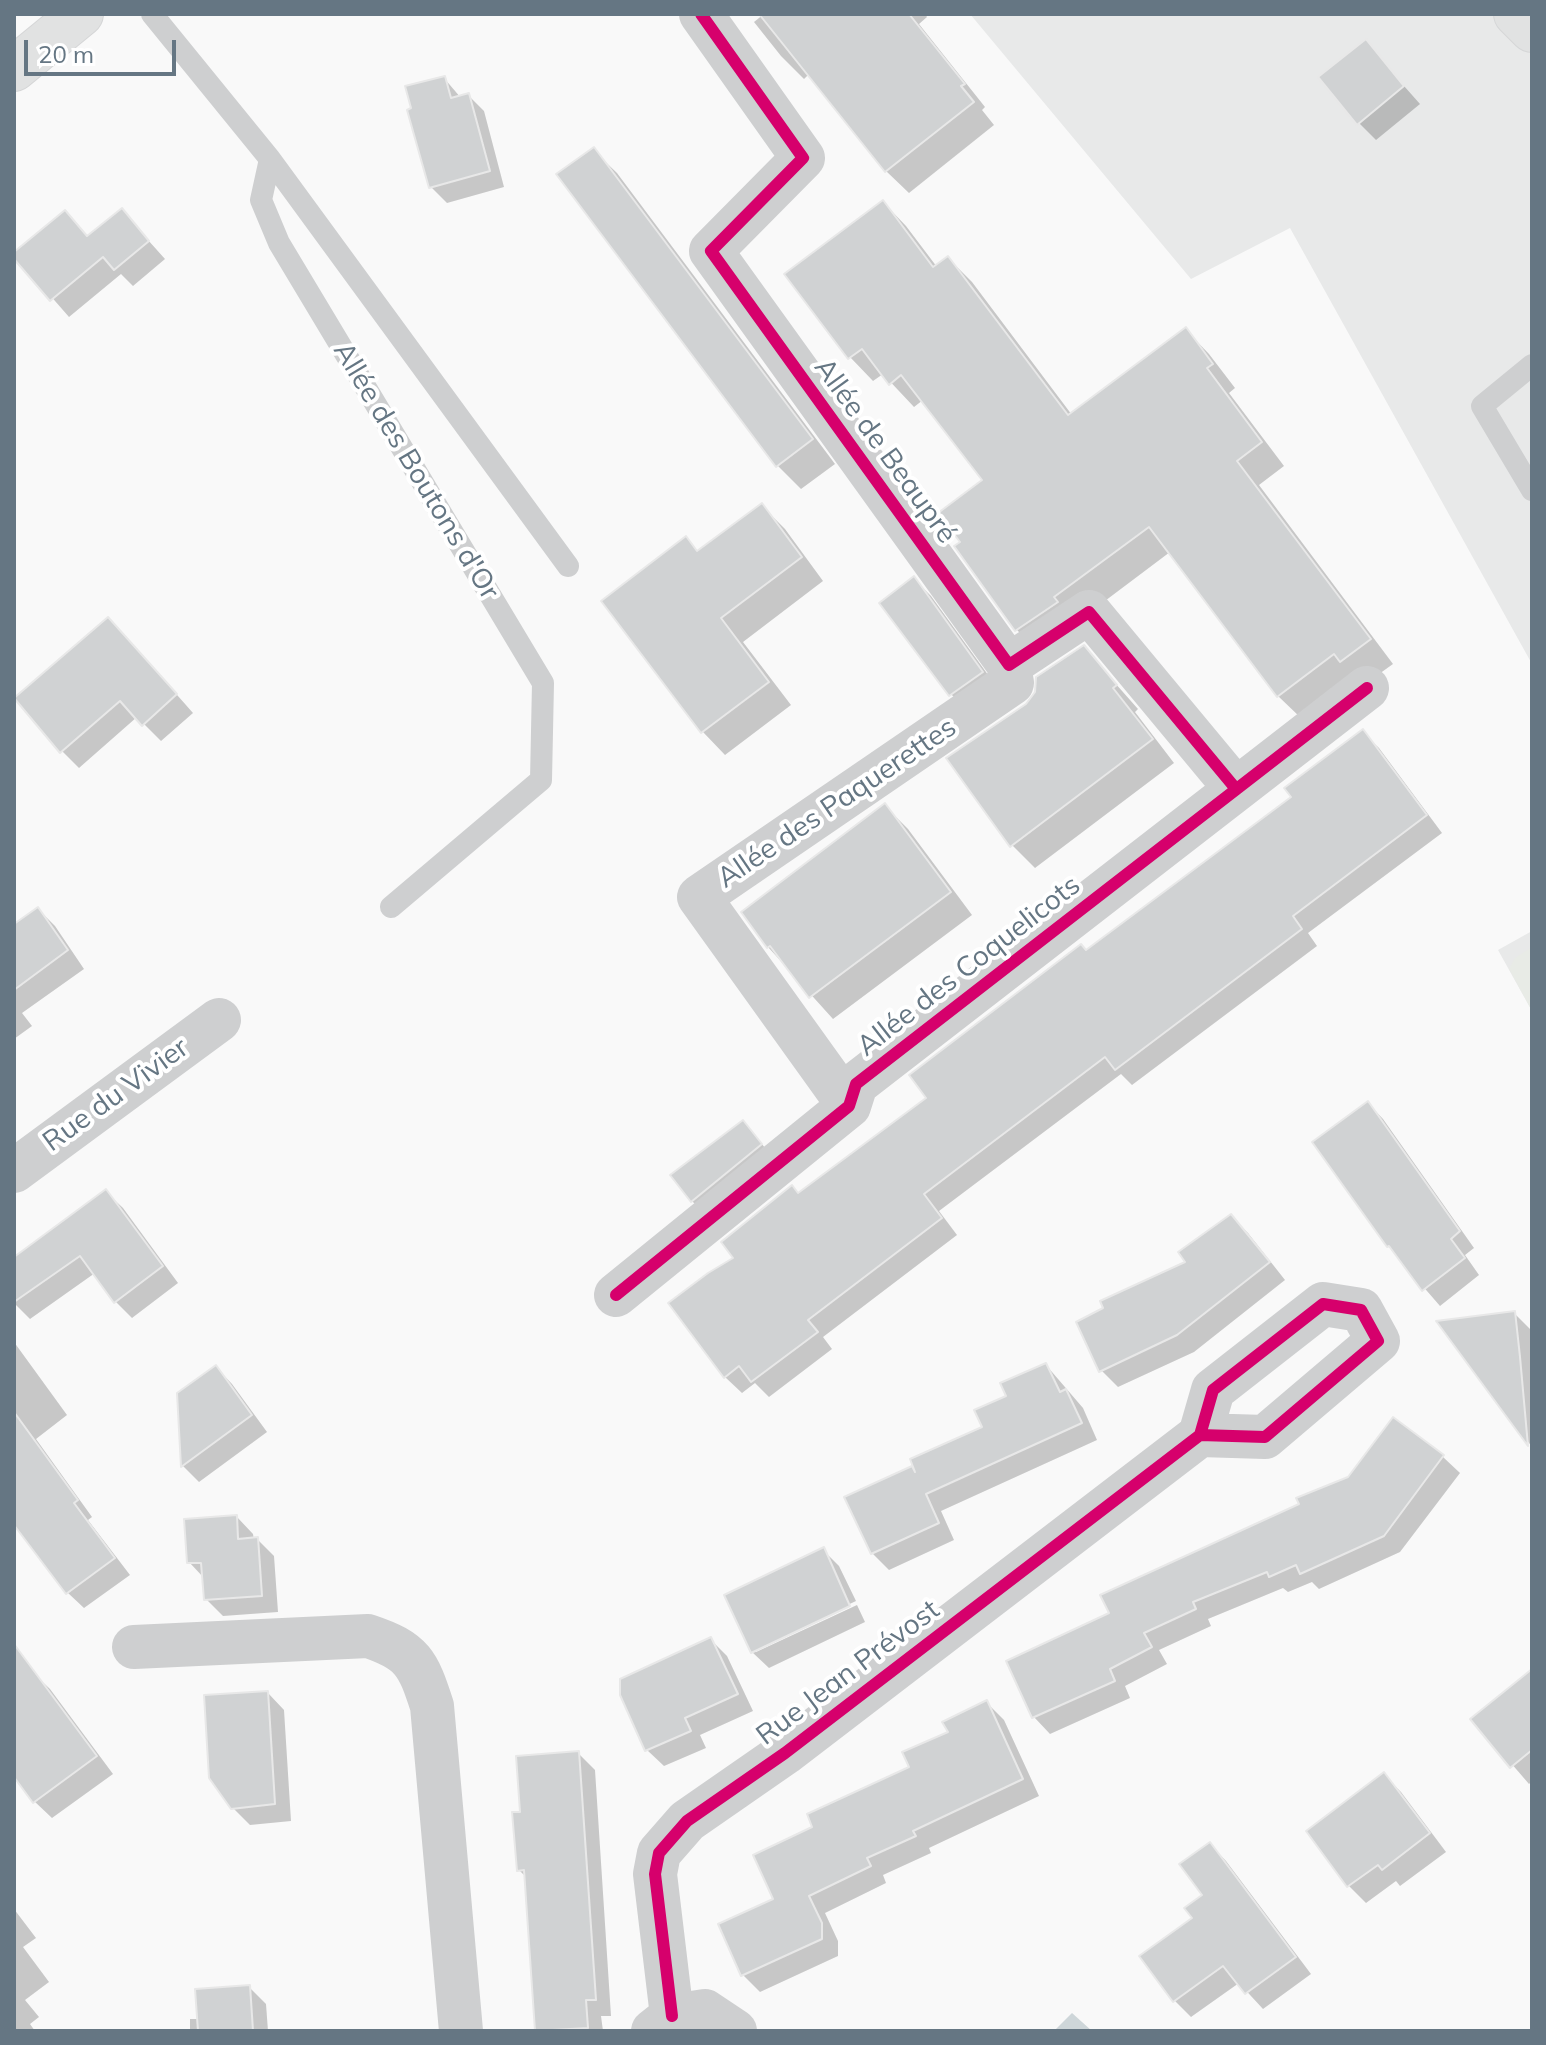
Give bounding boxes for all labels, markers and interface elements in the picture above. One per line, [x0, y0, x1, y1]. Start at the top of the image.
scale bar [28, 24, 180, 74]
text: 20 m [38, 39, 94, 69]
street label: Allée des Boutons d'Or [326, 336, 506, 606]
street label: Allée de Beaupré [807, 352, 963, 550]
street label: Allée des Paquerettes [711, 711, 963, 895]
street label: Allée des Coquelicots [851, 869, 1087, 1063]
street label: Rue du Vivier [37, 1031, 195, 1159]
street label: Rue Jean Prévost [750, 1593, 946, 1753]

